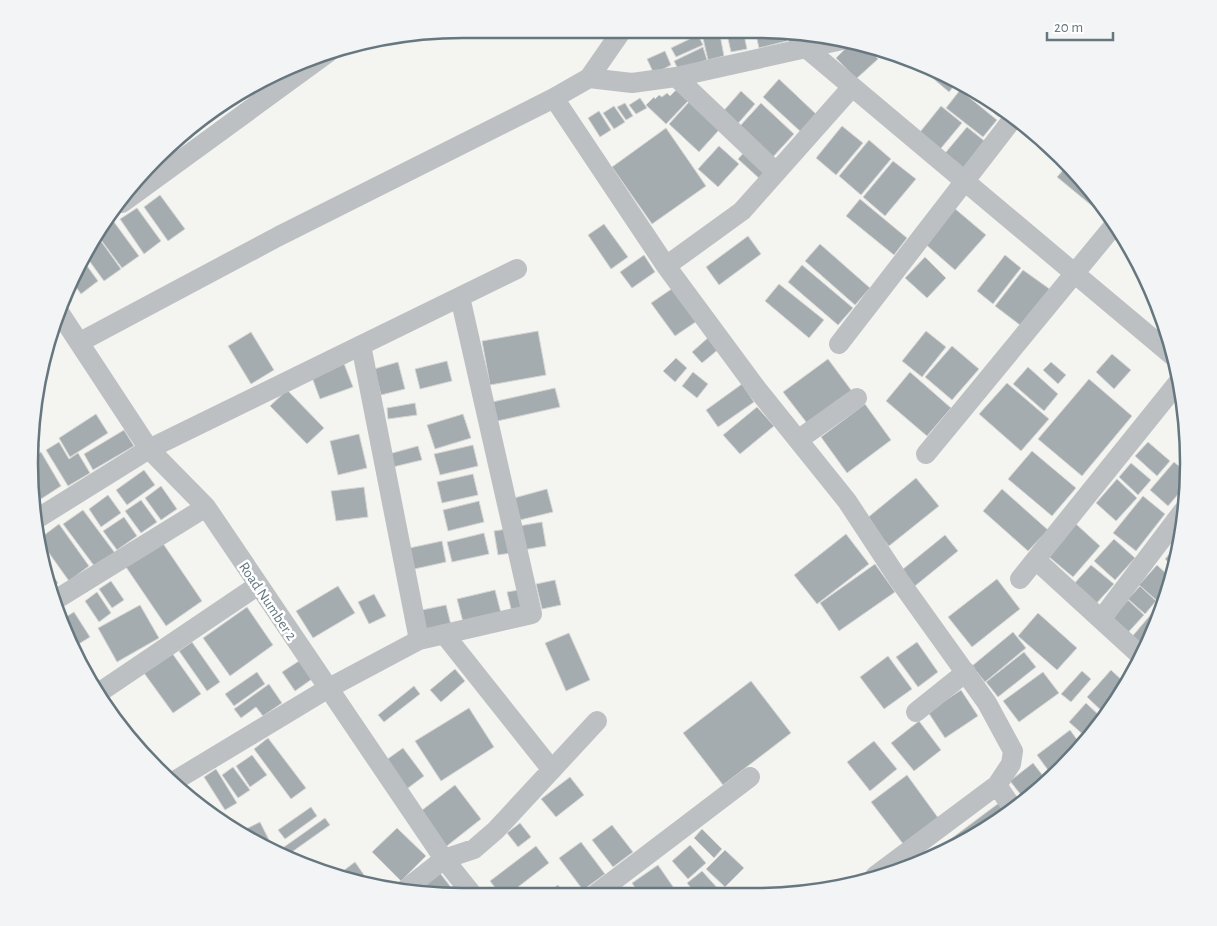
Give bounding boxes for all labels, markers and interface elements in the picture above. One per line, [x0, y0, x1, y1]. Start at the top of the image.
scale bar [1047, 10, 1113, 42]
text: 20 m [1054, 20, 1083, 35]
street label: Road Number 2 [236, 559, 299, 643]

